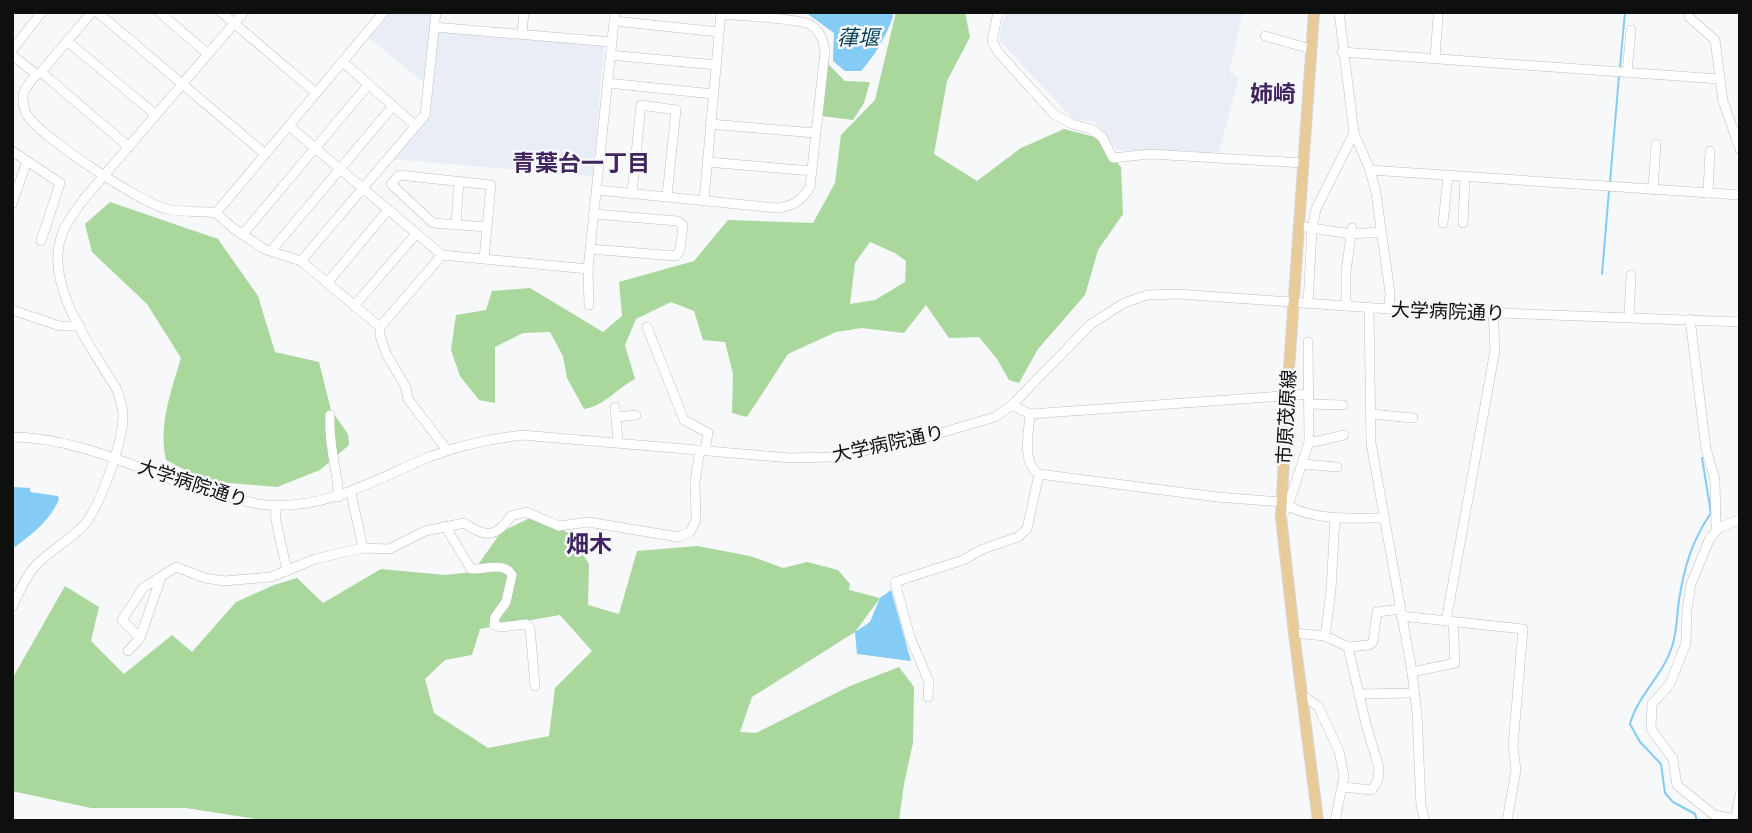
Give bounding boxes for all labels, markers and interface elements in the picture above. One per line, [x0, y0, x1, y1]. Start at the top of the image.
water label: 葎堰 [837, 25, 883, 49]
district label: 姉崎 [1250, 81, 1296, 107]
district label: 青葉台一丁目 [512, 150, 650, 176]
street label: 大学病院通り [1391, 298, 1505, 324]
street label: 市原茂原線 [1273, 369, 1299, 465]
street label: 大学病院通り [830, 420, 946, 466]
street label: 大学病院通り [135, 455, 251, 511]
district label: 畑木 [566, 531, 612, 557]

